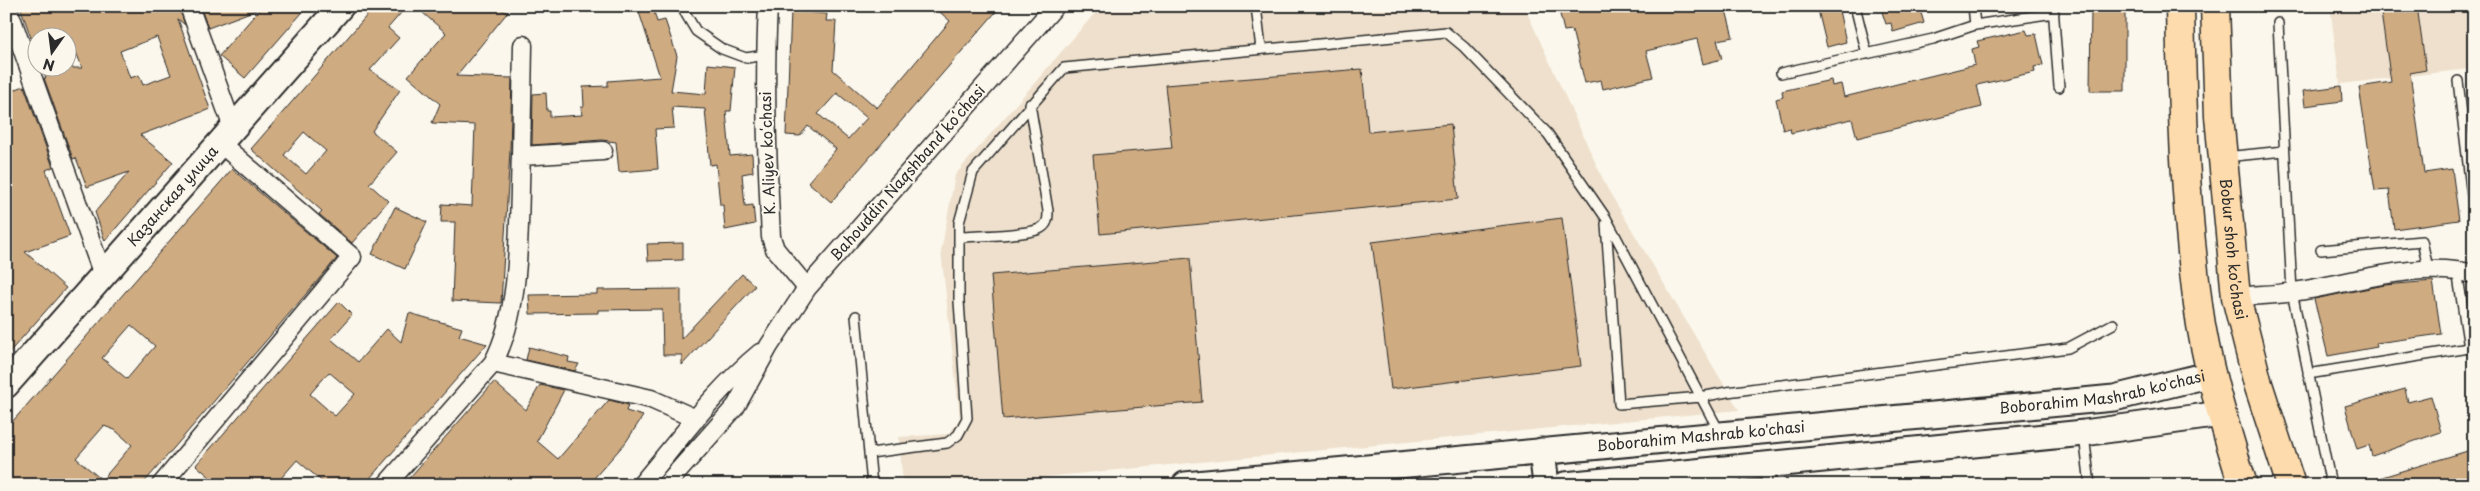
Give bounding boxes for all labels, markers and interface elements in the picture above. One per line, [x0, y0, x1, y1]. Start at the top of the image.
north arrow [28, 28, 78, 78]
text: N [41, 54, 57, 77]
street label: Bahouddin Naqshband koʻchasi [824, 79, 990, 265]
street label: K. Aliyev koʻchasi [753, 91, 780, 215]
street label: Казанская улица [121, 139, 223, 251]
street label: Bobur shoh ko'chasi [2215, 177, 2254, 322]
street label: Boborahim Mashrab ko'chasi [1998, 363, 2207, 419]
street label: Boborahim Mashrab ko'chasi [1595, 414, 1806, 456]

